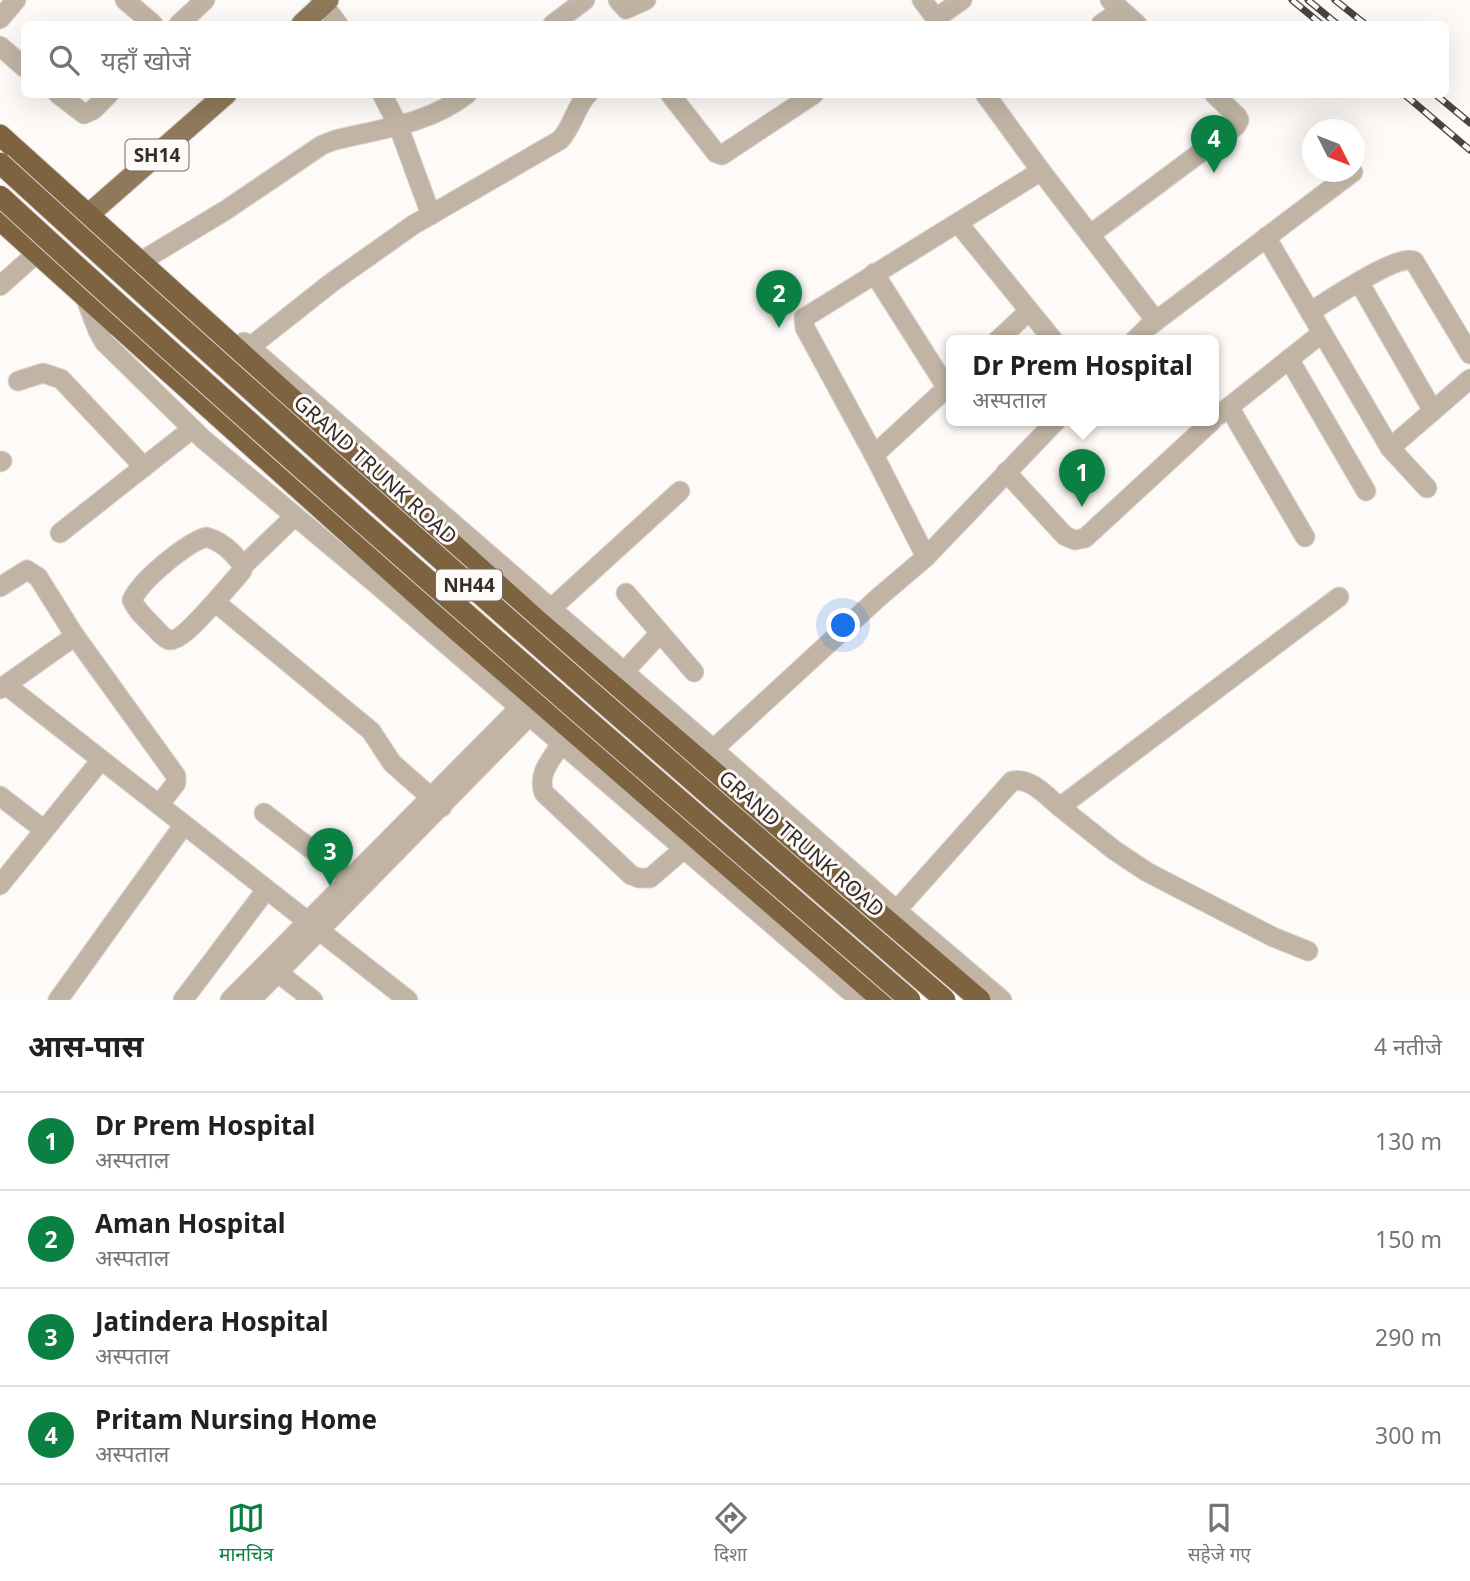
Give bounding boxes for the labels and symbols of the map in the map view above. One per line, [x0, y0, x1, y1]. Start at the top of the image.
pin: 4 [1191, 115, 1237, 173]
north arrow [1302, 119, 1365, 182]
road number: SH14 [125, 140, 188, 170]
pin: 2 [756, 270, 802, 328]
street label: GRAND TRUNK ROAD [288, 388, 464, 550]
pin: 1 [1059, 449, 1105, 507]
road number: NH44 [436, 570, 502, 600]
your location [826, 608, 860, 642]
street label: GRAND TRUNK ROAD [713, 763, 891, 923]
pin: 3 [307, 828, 353, 886]

